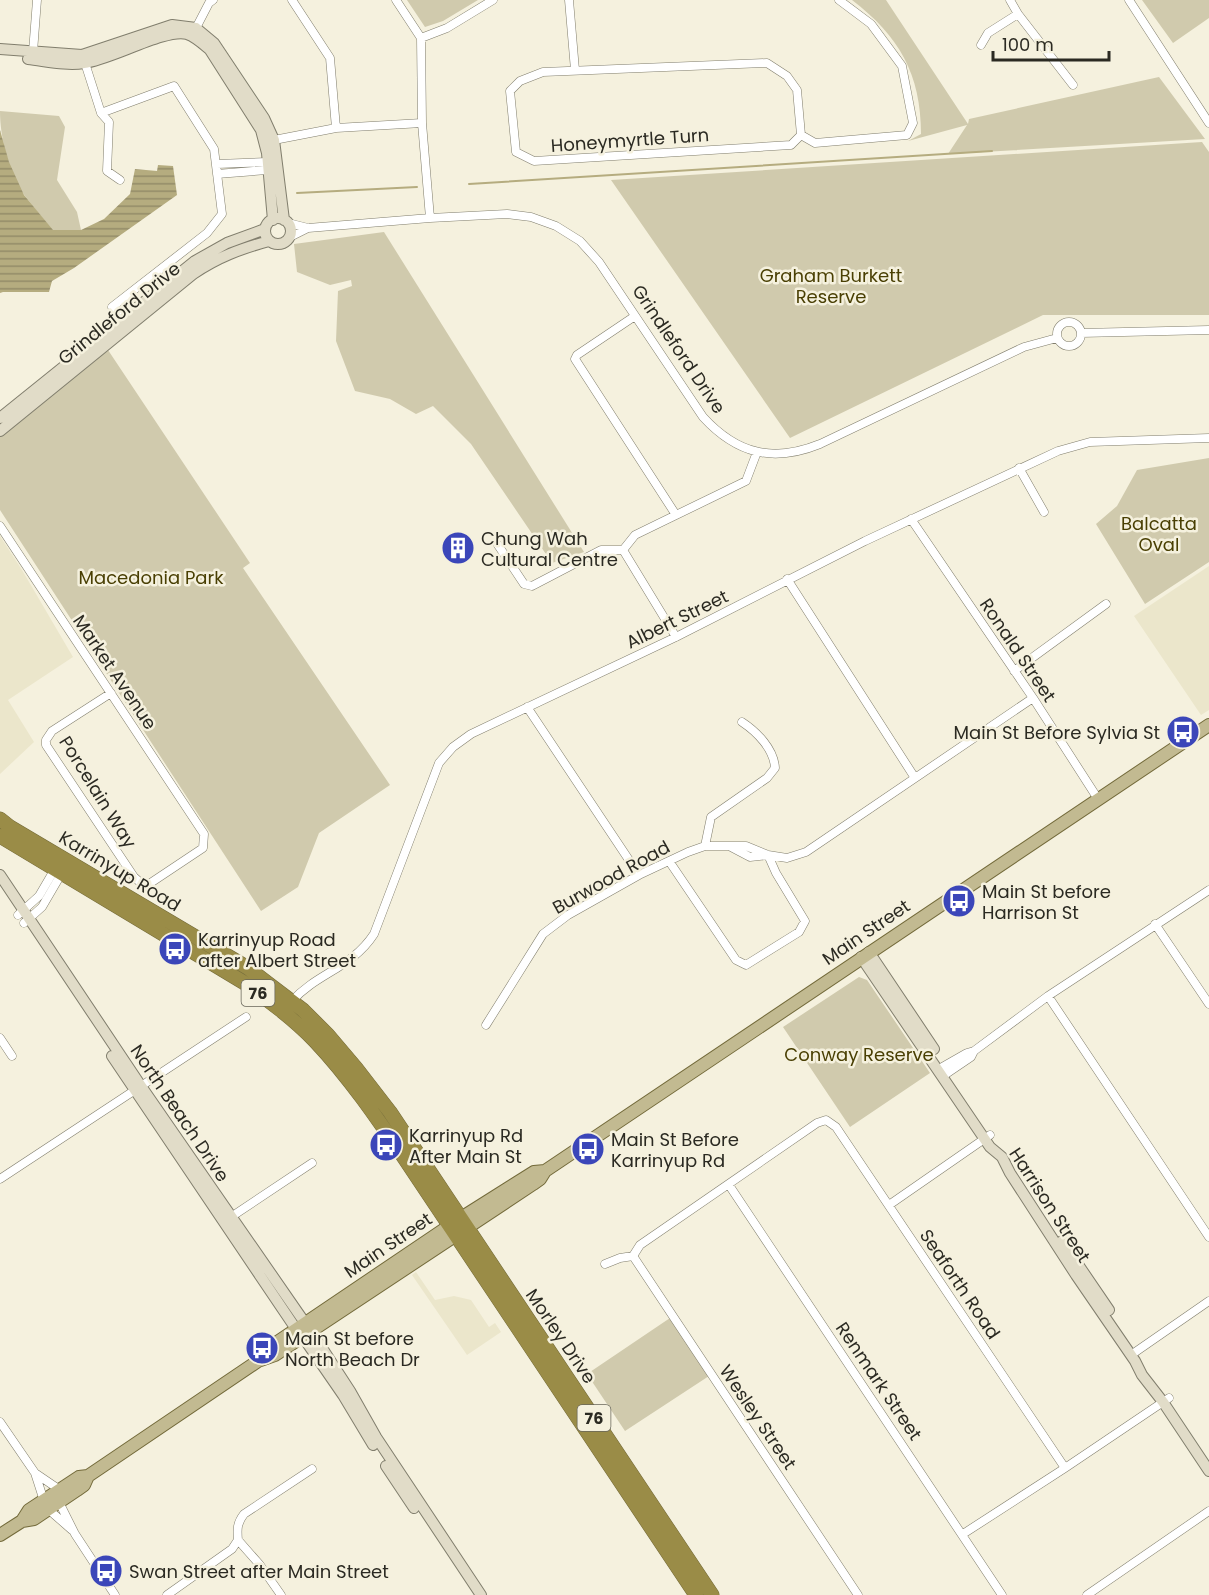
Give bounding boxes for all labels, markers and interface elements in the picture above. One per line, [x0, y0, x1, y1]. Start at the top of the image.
scale bar [993, 24, 1108, 62]
text: 100 m [1002, 32, 1054, 57]
street label: Honeymyrtle Turn [550, 122, 710, 158]
street label: Grindleford Drive [53, 256, 185, 370]
park label: Graham Burkett Reserve [760, 263, 902, 309]
street label: Grindleford Drive [627, 280, 731, 418]
park label: Balcatta Oval [1121, 511, 1197, 557]
place label: Chung Wah Cultural Centre [481, 526, 618, 572]
building icon: Chung Wah Cultural Centre [440, 530, 476, 566]
park label: Macedonia Park [79, 565, 224, 590]
street label: Albert Street [622, 584, 732, 654]
street label: Ronald Street [974, 593, 1062, 707]
street label: Market Avenue [67, 610, 163, 734]
bus stop icon: Main St Before Sylvia St [1165, 714, 1201, 750]
place label: Main St Before Sylvia St [954, 720, 1160, 745]
street label: Porcelain Way [53, 731, 143, 853]
street label: Karrinyup Road [55, 825, 185, 917]
street label: Burwood Road [548, 834, 674, 920]
place label: Main St before Harrison St [982, 879, 1111, 925]
bus stop icon: Main St before Harrison St [941, 883, 977, 919]
street label: Main Street [817, 893, 915, 971]
place label: Karrinyup Road after Albert Street [198, 927, 356, 973]
bus stop icon: Karrinyup Road after Albert Street [157, 931, 193, 967]
road number: 76 [242, 980, 274, 1006]
street label: North Beach Drive [125, 1039, 235, 1187]
park label: Conway Reserve [784, 1042, 934, 1067]
place label: Karrinyup Rd After Main St [409, 1123, 523, 1169]
bus stop icon: Karrinyup Rd After Main St [368, 1127, 404, 1163]
place label: Main St Before Karrinyup Rd [611, 1127, 739, 1173]
bus stop icon: Main St Before Karrinyup Rd [570, 1131, 606, 1167]
street label: Harrison Street [1003, 1143, 1097, 1267]
street label: Main Street [339, 1206, 437, 1284]
street label: Seaforth Road [914, 1224, 1006, 1344]
street label: Morley Drive [520, 1284, 602, 1388]
street label: Renmark Street [830, 1317, 928, 1445]
place label: Main St before North Beach Dr [285, 1326, 420, 1372]
bus stop icon: Main St before North Beach Dr [244, 1330, 280, 1366]
street label: Wesley Street [714, 1360, 802, 1474]
road number: 76 [578, 1405, 610, 1431]
bus stop icon: Swan Street after Main Street [88, 1553, 124, 1589]
place label: Swan Street after Main Street [129, 1559, 389, 1584]

